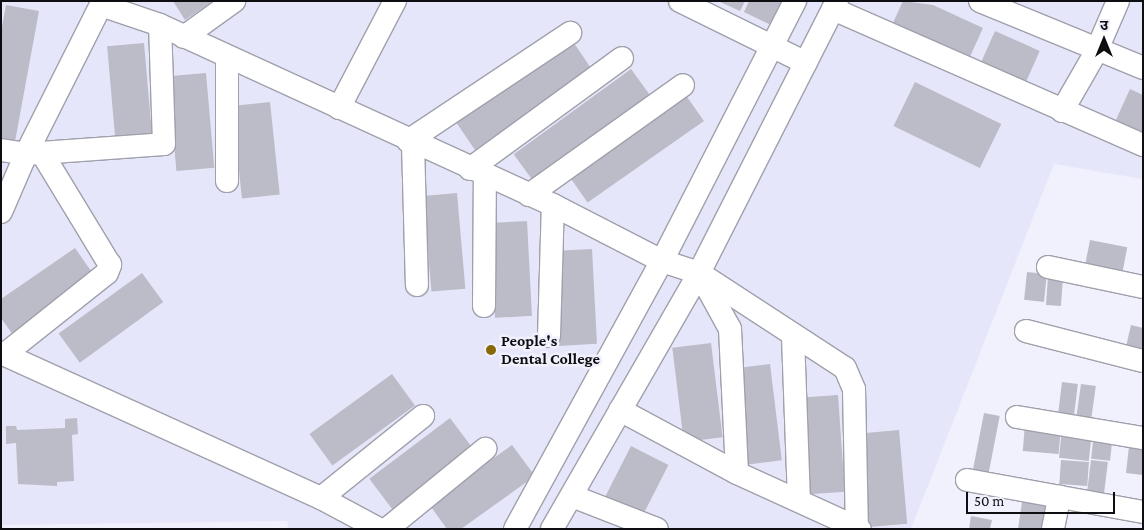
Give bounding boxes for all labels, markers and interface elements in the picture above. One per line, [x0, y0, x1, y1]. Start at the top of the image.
north arrow [1079, 15, 1129, 65]
text: उ [1100, 17, 1108, 33]
place label: People's Dental College [501, 331, 600, 369]
marker: People's Dental College [485, 344, 497, 356]
scale bar [969, 482, 1118, 514]
text: 50 m [974, 493, 1004, 509]

